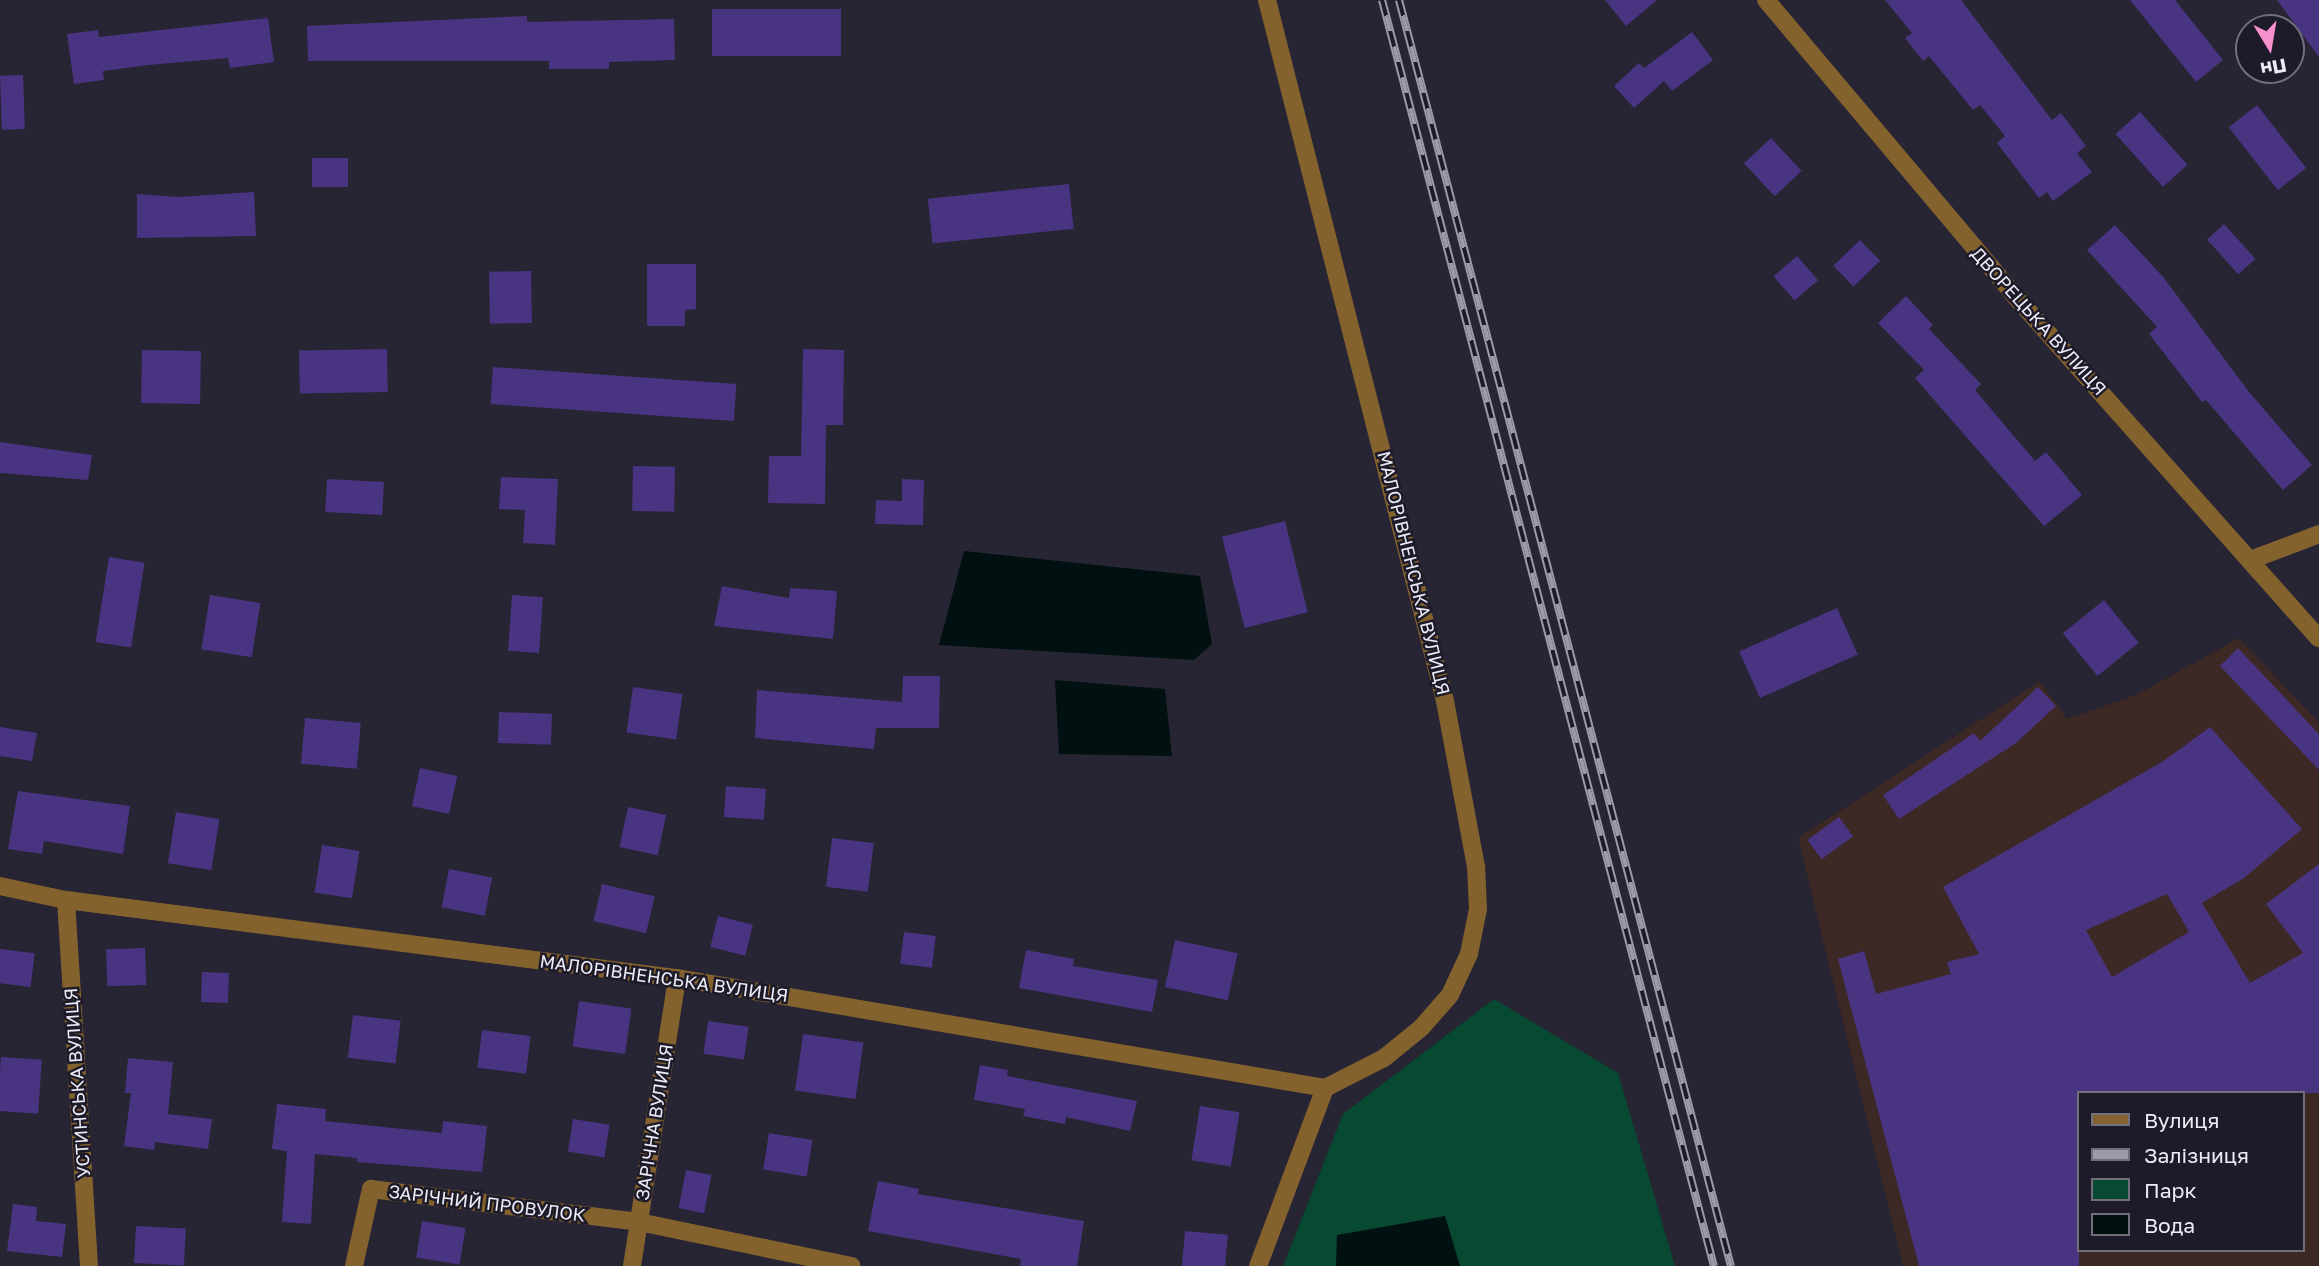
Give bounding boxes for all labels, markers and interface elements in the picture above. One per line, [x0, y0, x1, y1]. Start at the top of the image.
north arrow [2235, 14, 2305, 84]
text: Пн [2259, 54, 2289, 82]
street label: ДВОРЕЦЬКА ВУЛИЦЯ [1967, 243, 2111, 399]
street label: МАЛОРІВНЕНСЬКА ВУЛИЦЯ [1373, 449, 1455, 697]
street label: МАЛОРІВНЕНСЬКА ВУЛИЦЯ [538, 950, 790, 1006]
street label: УСТИНСЬКА ВУЛИЦЯ [60, 987, 94, 1179]
street label: ЗАРІЧНА ВУЛИЦЯ [631, 1042, 677, 1202]
legend [2078, 1091, 2305, 1252]
text: Вулиця [2144, 1107, 2220, 1133]
text: Залізниця [2144, 1142, 2249, 1168]
text: Парк [2144, 1177, 2197, 1203]
street label: ЗАРІЧНИЙ ПРОВУЛОК [387, 1180, 587, 1226]
text: Вода [2144, 1212, 2195, 1238]

